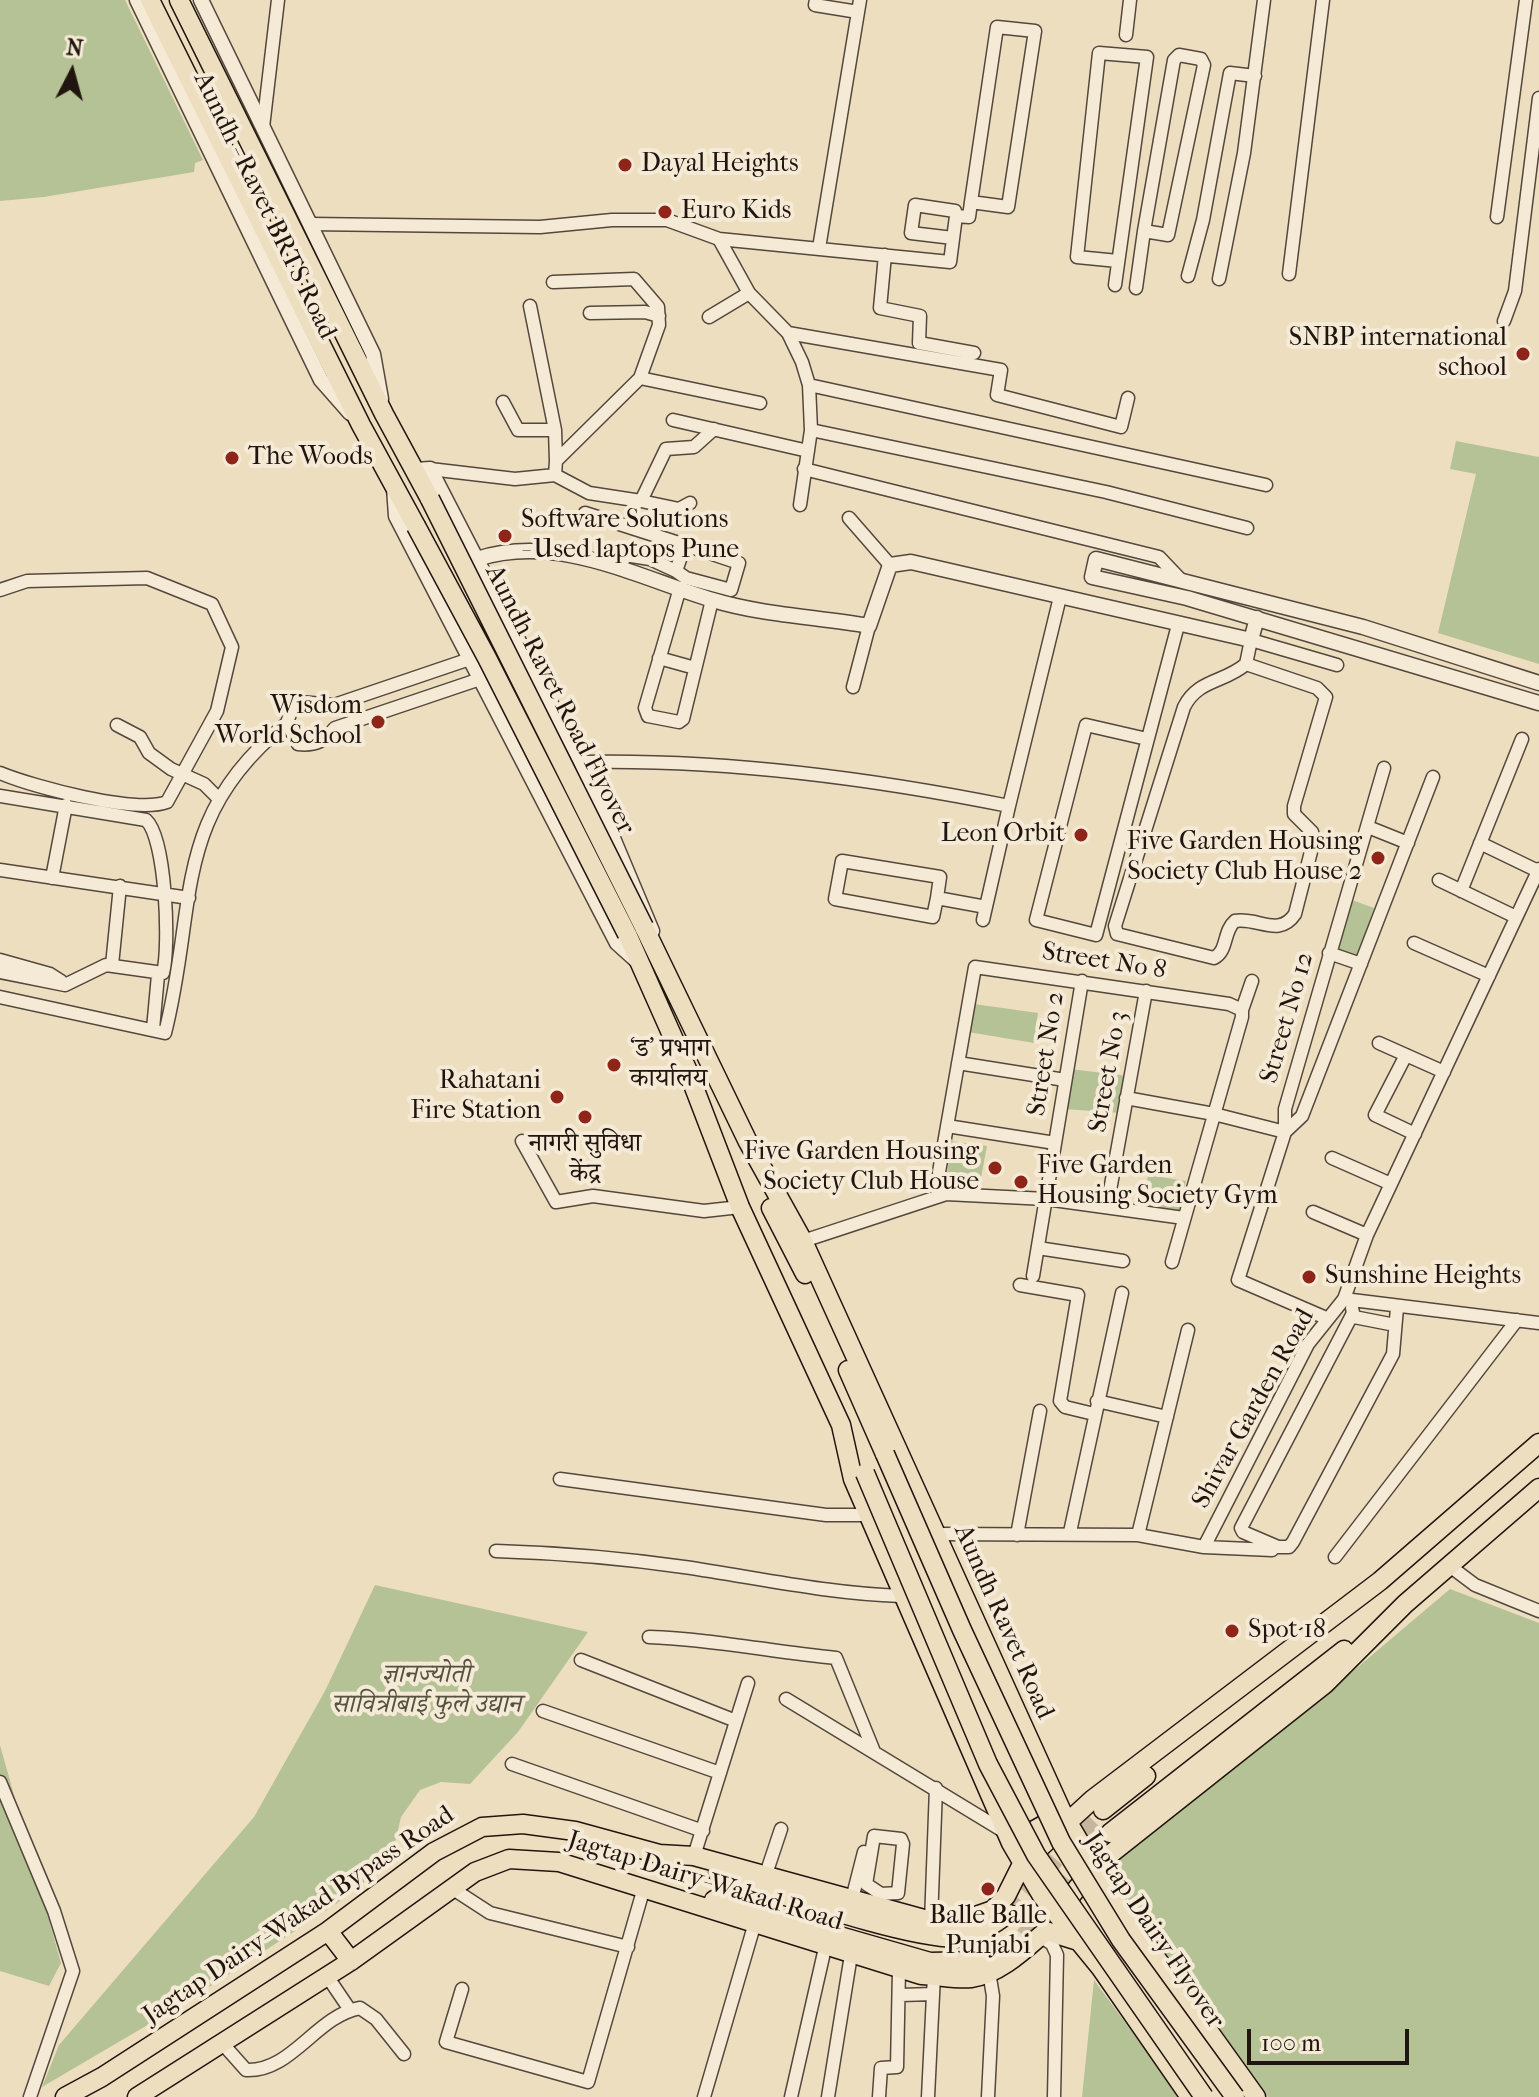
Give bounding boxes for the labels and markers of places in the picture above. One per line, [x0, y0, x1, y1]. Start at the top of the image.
place label: Dayal Heights [641, 149, 799, 181]
marker: Dayal Heights [616, 156, 634, 174]
place label: Euro Kids [681, 196, 791, 228]
marker: Euro Kids [656, 203, 674, 221]
place label: SNBP international school [1289, 323, 1507, 384]
marker: SNBP international school [1514, 345, 1532, 363]
place label: The Woods [248, 442, 373, 474]
marker: The Woods [223, 449, 241, 467]
place label: Software Solutions - Used laptops Pune [521, 505, 739, 566]
marker: Software Solutions - Used laptops Pune [496, 527, 514, 545]
place label: Wisdom World School [215, 691, 362, 752]
marker: Wisdom World School [369, 713, 387, 731]
place label: Leon Orbit [941, 819, 1065, 851]
marker: Leon Orbit [1072, 826, 1090, 844]
place label: Five Garden Housing Society Club House 2 [1127, 827, 1362, 888]
marker: Five Garden Housing Society Club House 2 [1369, 849, 1387, 867]
place label: ‘ड’ प्रभाग कार्यालय [630, 1034, 710, 1096]
marker: ‘ड’ प्रभाग कार्यालय [605, 1056, 623, 1074]
place label: Rahatani Fire Station [410, 1066, 541, 1128]
marker: Rahatani Fire Station [548, 1088, 566, 1106]
marker: नागरी सुविधा केंद्र [576, 1108, 594, 1126]
place label: नागरी सुविधा केंद्र [529, 1129, 641, 1190]
place label: Five Garden Housing Society Club House [744, 1137, 979, 1198]
place label: Five Garden Housing Society Gym [1037, 1151, 1278, 1212]
marker: Five Garden Housing Society Club House [986, 1159, 1004, 1177]
marker: Five Garden Housing Society Gym [1012, 1173, 1030, 1191]
place label: Sunshine Heights [1325, 1261, 1521, 1293]
marker: Sunshine Heights [1300, 1268, 1318, 1286]
place label: Spot 18 [1248, 1615, 1326, 1647]
marker: Spot 18 [1223, 1622, 1241, 1640]
marker: Balle Balle Punjabi [979, 1880, 997, 1898]
place label: Balle Balle Punjabi [929, 1901, 1047, 1962]

